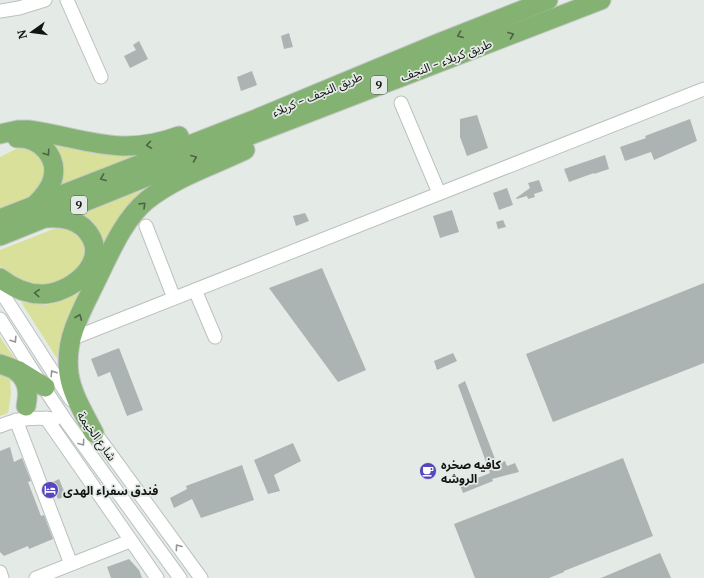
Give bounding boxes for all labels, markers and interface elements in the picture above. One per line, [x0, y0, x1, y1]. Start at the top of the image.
north arrow [12, 12, 52, 52]
text: N [14, 28, 30, 40]
one-way arrow [456, 30, 463, 38]
one-way arrow [507, 31, 514, 39]
street label: طريق کربلاء - النجف [398, 36, 494, 85]
street label: طريق النجف - کربلاء [269, 68, 365, 121]
road number: 9 [371, 76, 387, 94]
one-way arrow [146, 140, 152, 149]
one-way arrow [42, 148, 49, 155]
one-way arrow [189, 155, 197, 163]
one-way arrow [100, 174, 107, 182]
road number: 9 [71, 196, 87, 214]
one-way arrow [138, 202, 146, 210]
one-way arrow [34, 289, 40, 298]
one-way arrow [75, 313, 83, 320]
one-way arrow [9, 336, 16, 343]
one-way arrow [50, 370, 58, 377]
street label: شارع الخيمة [73, 408, 120, 465]
one-way arrow [77, 439, 85, 446]
place label: كافيه صخره الروشه [441, 457, 501, 486]
cafe icon: كافيه صخره الروشه [418, 461, 438, 481]
hotel icon: فندق سفراء الهدى [40, 480, 60, 500]
place label: فندق سفراء الهدى [63, 483, 158, 498]
one-way arrow [176, 544, 183, 551]

